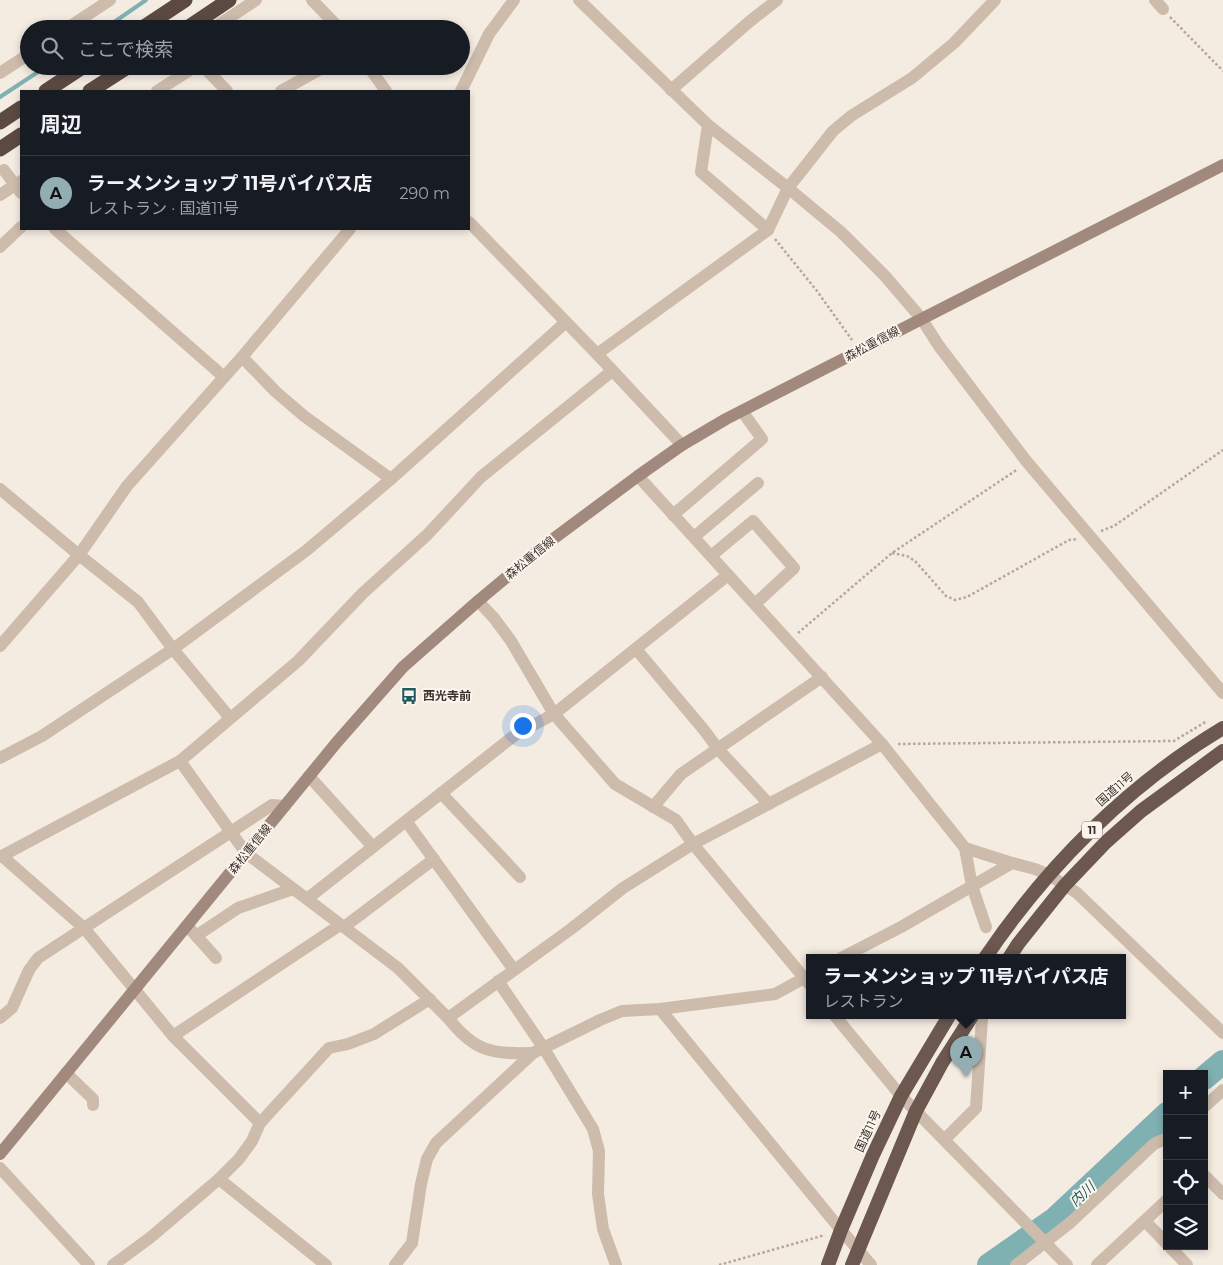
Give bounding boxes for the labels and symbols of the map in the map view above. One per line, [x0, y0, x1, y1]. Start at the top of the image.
street label: 森松重信線 [842, 323, 902, 364]
street label: 森松重信線 [502, 533, 558, 582]
bus stop icon: 西光寺前 [399, 686, 419, 706]
place label: 西光寺前 [423, 688, 471, 703]
your location [510, 713, 536, 739]
street label: 国道11号 [1093, 768, 1136, 809]
street label: 森松重信線 [225, 821, 274, 877]
road number: 11 [1082, 822, 1102, 838]
pin: A [950, 1036, 982, 1077]
street label: 国道11号 [851, 1107, 884, 1154]
water label: 内川 [1066, 1177, 1100, 1210]

